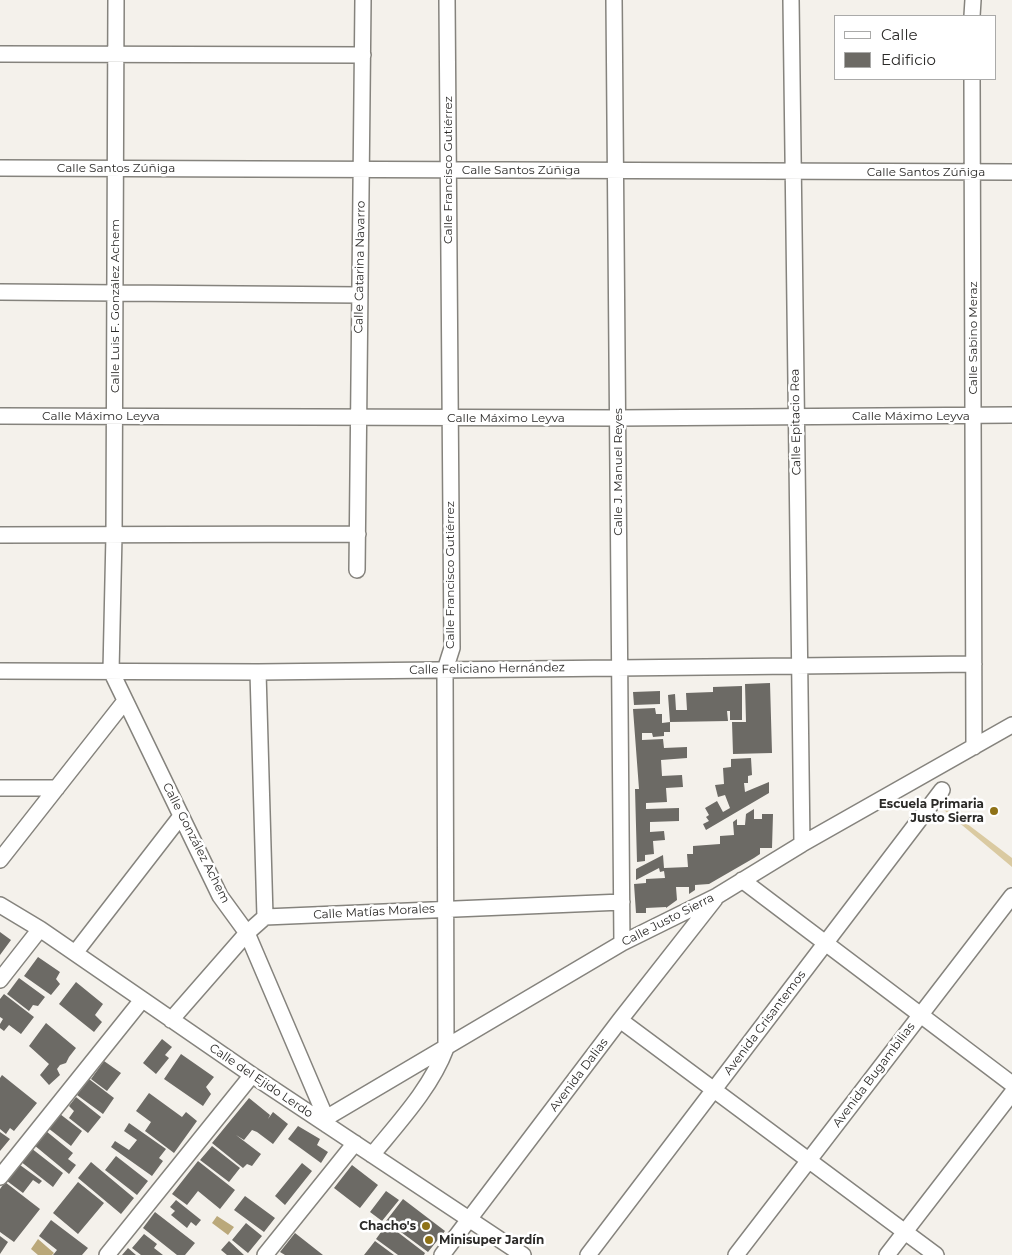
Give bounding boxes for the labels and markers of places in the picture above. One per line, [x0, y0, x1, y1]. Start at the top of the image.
place label: Escuela Primaria Justo Sierra [879, 797, 984, 825]
marker: Escuela Primaria Justo Sierra [988, 805, 1000, 817]
place label: Chacho's [359, 1219, 416, 1233]
marker: Chacho's [420, 1220, 432, 1232]
place label: Minisuper Jardín [439, 1233, 544, 1247]
marker: Minisuper Jardín [423, 1234, 435, 1246]

